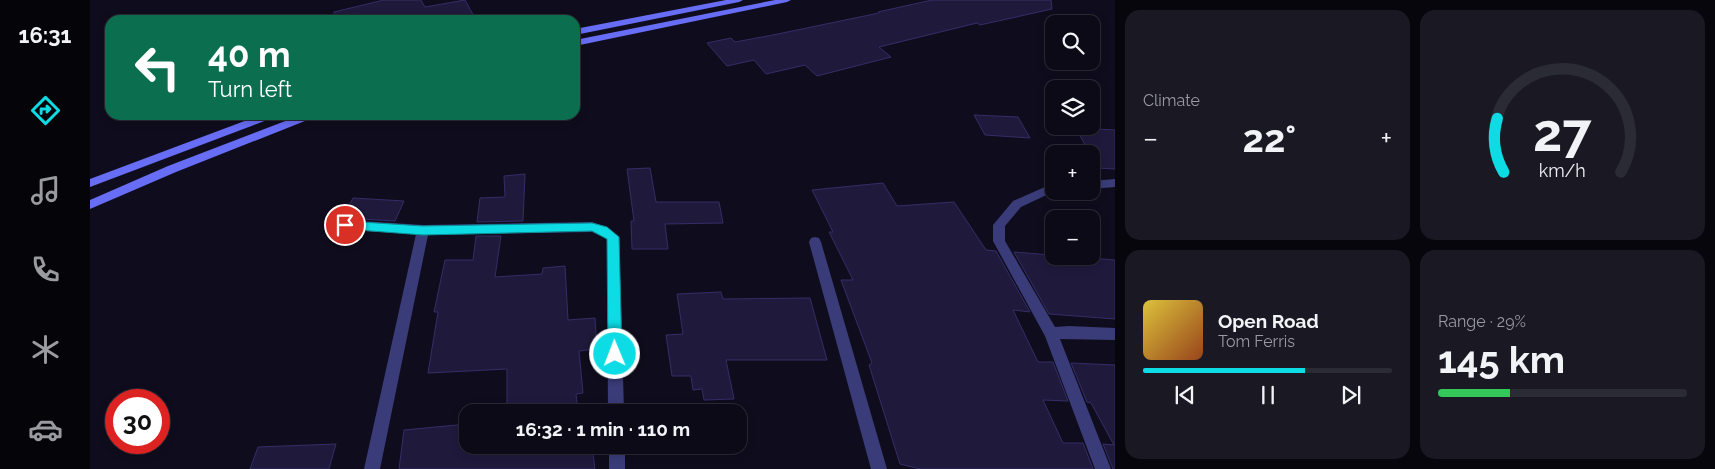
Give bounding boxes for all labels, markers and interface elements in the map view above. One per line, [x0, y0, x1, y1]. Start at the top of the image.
map controls [1045, 15, 1100, 265]
button: search [1045, 15, 1100, 70]
text: 16:31 [19, 22, 71, 48]
text: 40 m [208, 34, 290, 75]
icon: left [125, 35, 190, 100]
text: Turn left [208, 76, 292, 102]
button: layers [1045, 80, 1100, 135]
text: Climate [1143, 91, 1200, 110]
icon: directions [28, 93, 63, 128]
text: 27 [1533, 102, 1593, 163]
text: 22° [1243, 116, 1296, 161]
text: − [1143, 122, 1158, 155]
text: + [1380, 122, 1392, 155]
button: + [1045, 145, 1100, 200]
text: km/h [1539, 160, 1586, 181]
icon: music [28, 173, 63, 208]
pin [324, 204, 366, 246]
button: − [1045, 210, 1100, 265]
icon: arrive [331, 211, 359, 239]
icon: phone [28, 252, 63, 287]
text: Open Road [1218, 310, 1319, 332]
text: Range · 29% [1438, 312, 1526, 331]
position arrow [588, 327, 640, 379]
icon: climate [28, 332, 63, 367]
text: Tom Ferris [1218, 332, 1295, 351]
text: 145 km [1438, 337, 1565, 382]
icon: previous [1171, 381, 1199, 409]
icon: pause [1254, 381, 1282, 409]
icon: next [1337, 381, 1365, 409]
speed limit sign: 30 [105, 389, 170, 454]
icon: car [28, 412, 63, 447]
text: 16:32 · 1 min · 110 m [516, 418, 690, 440]

